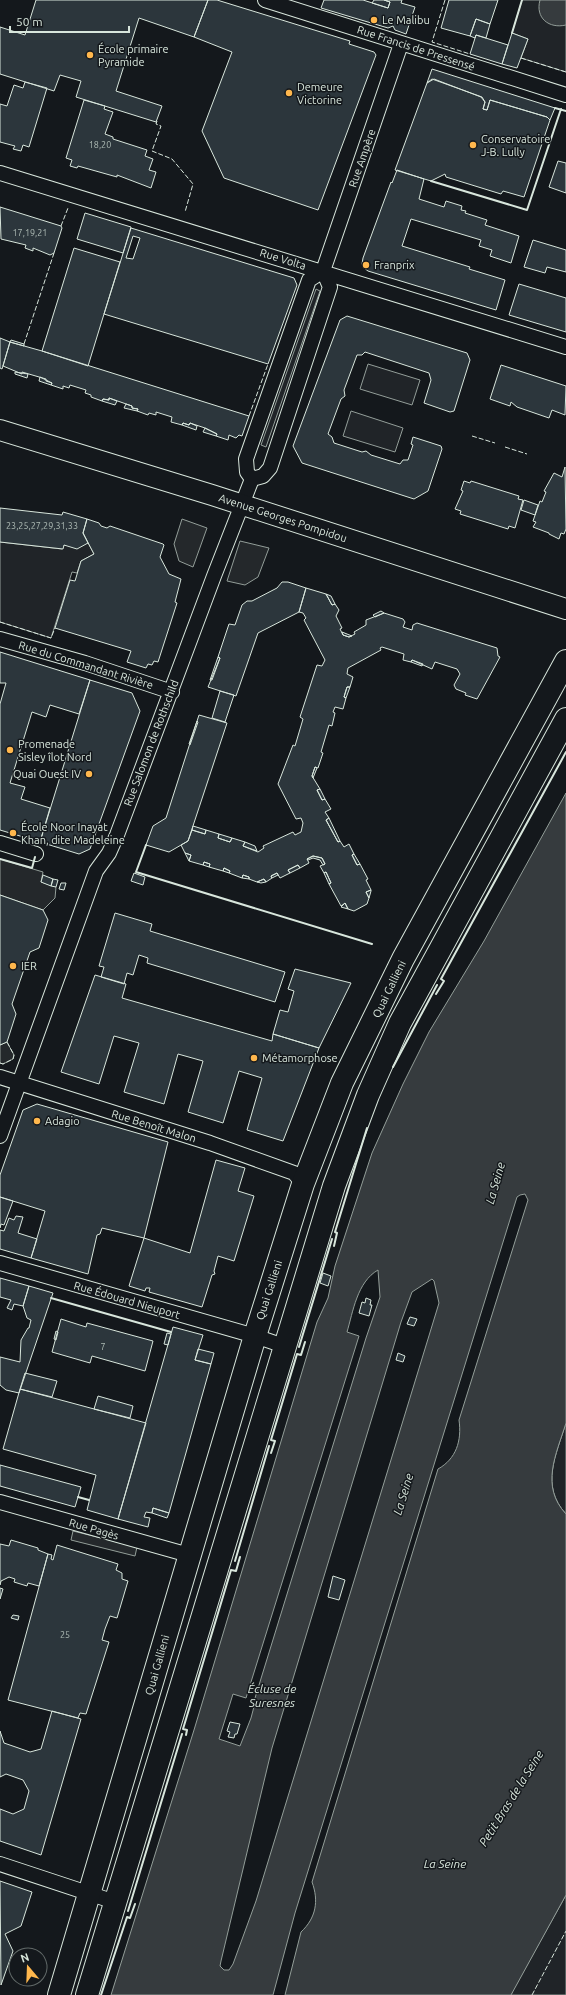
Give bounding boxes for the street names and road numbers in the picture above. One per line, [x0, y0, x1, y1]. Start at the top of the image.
street label: Rue Francis de Pressensé [356, 23, 476, 73]
street label: Rue Ampère [346, 127, 378, 189]
street label: Rue Volta [258, 246, 308, 272]
street label: Avenue Georges Pompidou [217, 492, 349, 544]
street label: Rue du Commandant Rivière [17, 639, 155, 691]
street label: Rue Salomon de Rothschild [121, 678, 181, 808]
street label: Quai Gallieni [370, 958, 408, 1020]
street label: Rue Benoît Malon [110, 1107, 198, 1145]
street label: Quai Gallieni [254, 1259, 284, 1321]
street label: Rue Édouard Nieuport [72, 1278, 182, 1321]
street label: Rue Pagès [68, 1516, 120, 1542]
street label: Quai Gallieni [143, 1634, 171, 1696]

